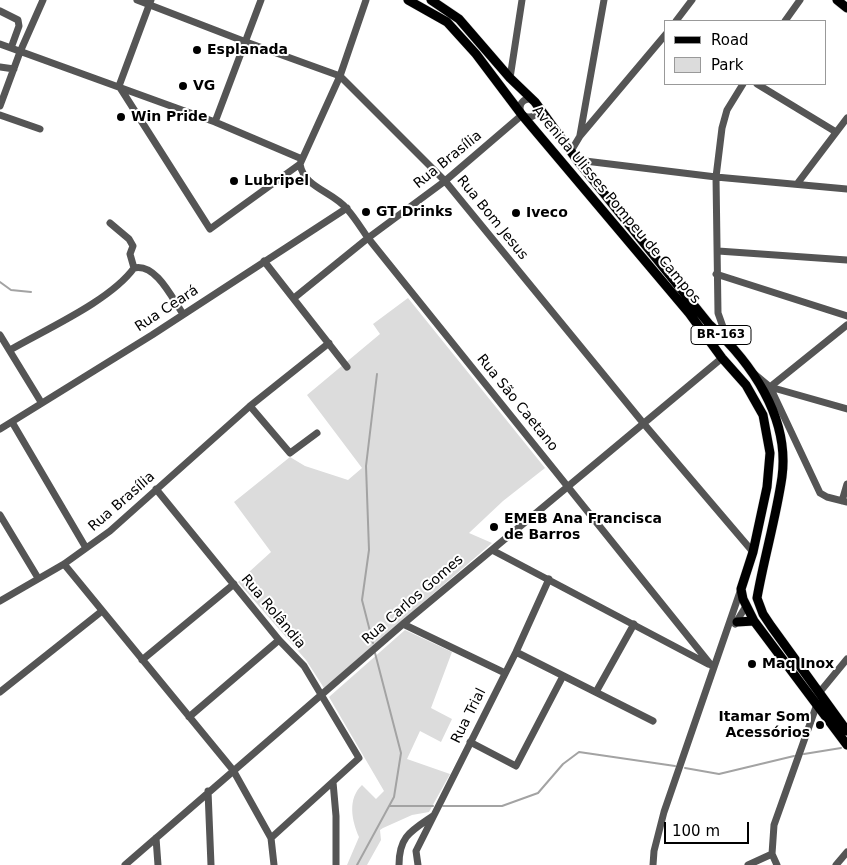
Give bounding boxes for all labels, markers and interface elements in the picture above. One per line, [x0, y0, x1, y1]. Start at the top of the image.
legend [664, 20, 827, 85]
text: Road [711, 31, 749, 49]
place label: Esplanada [207, 42, 288, 58]
marker: Esplanada [191, 44, 203, 56]
text: Park [711, 56, 743, 74]
place label: VG [193, 78, 215, 94]
marker: VG [177, 80, 189, 92]
street label: Avenida Ulisses Pompeu de Campos [528, 103, 704, 307]
place label: Win Pride [131, 109, 208, 125]
marker: Win Pride [115, 111, 127, 123]
street label: Rua Brasília [411, 128, 485, 192]
place label: Lubripel [244, 173, 309, 189]
street label: Rua Bom Jesus [453, 173, 531, 263]
marker: Lubripel [228, 175, 240, 187]
place label: GT Drinks [376, 204, 453, 220]
place label: Iveco [526, 205, 568, 221]
marker: GT Drinks [360, 206, 372, 218]
marker: Iveco [510, 207, 522, 219]
street label: Rua Ceará [132, 282, 202, 336]
road number: BR-163 [691, 326, 751, 344]
street label: Rua São Caetano [473, 351, 561, 455]
street label: Rua Brasília [85, 469, 159, 535]
place label: EMEB Ana Francisca de Barros [504, 511, 662, 544]
marker: EMEB Ana Francisca de Barros [488, 521, 500, 533]
street label: Rua Carlos Gomes [359, 552, 467, 648]
street label: Rua Rolândia [237, 572, 309, 652]
place label: Maq Inox [762, 656, 834, 672]
marker: Maq Inox [746, 658, 758, 670]
street label: Rua Trial [448, 686, 490, 746]
place label: Itamar Som Acessórios [719, 709, 810, 742]
marker: Itamar Som Acessórios [814, 719, 826, 731]
scale bar [667, 812, 752, 844]
text: 100 m [672, 822, 720, 840]

